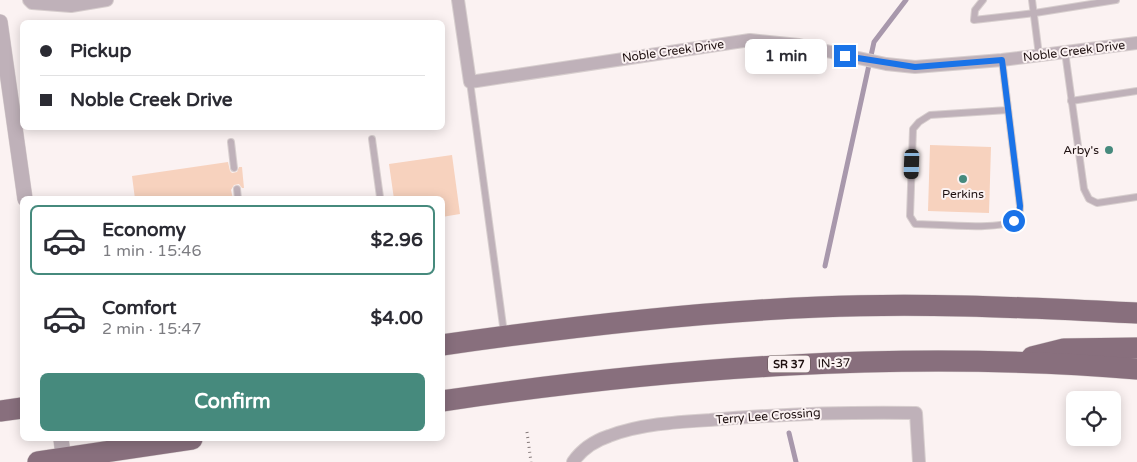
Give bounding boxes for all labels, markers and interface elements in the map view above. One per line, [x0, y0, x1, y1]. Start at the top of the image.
street label: Noble Creek Drive [621, 37, 725, 65]
callout: 1 min [745, 38, 828, 74]
street label: Noble Creek Drive [1022, 38, 1126, 64]
text: Pickup [70, 40, 131, 62]
route end [834, 45, 856, 67]
text: 1 min [765, 46, 807, 66]
text: Noble Creek Drive [70, 89, 233, 111]
place label: Arby's [1063, 143, 1099, 157]
marker: Arby's [1103, 144, 1115, 156]
car [903, 149, 920, 179]
marker: Perkins [957, 173, 969, 185]
place label: Perkins [942, 187, 984, 201]
route start [1003, 210, 1025, 232]
icon: car [42, 218, 87, 263]
text: Economy [102, 219, 186, 241]
text: $2.96 [371, 229, 423, 251]
text: 1 min · 15:46 [102, 241, 201, 261]
icon: car [42, 296, 87, 341]
text: Comfort [102, 297, 176, 319]
text: $4.00 [371, 307, 423, 329]
text: 2 min · 15:47 [102, 319, 201, 339]
street label: IN-37 [817, 355, 851, 371]
road number: SR 37 [768, 356, 810, 372]
button: Confirm [40, 373, 425, 431]
map controls [1066, 391, 1121, 446]
button: locate [1066, 391, 1121, 446]
street label: Terry Lee Crossing [715, 405, 821, 427]

